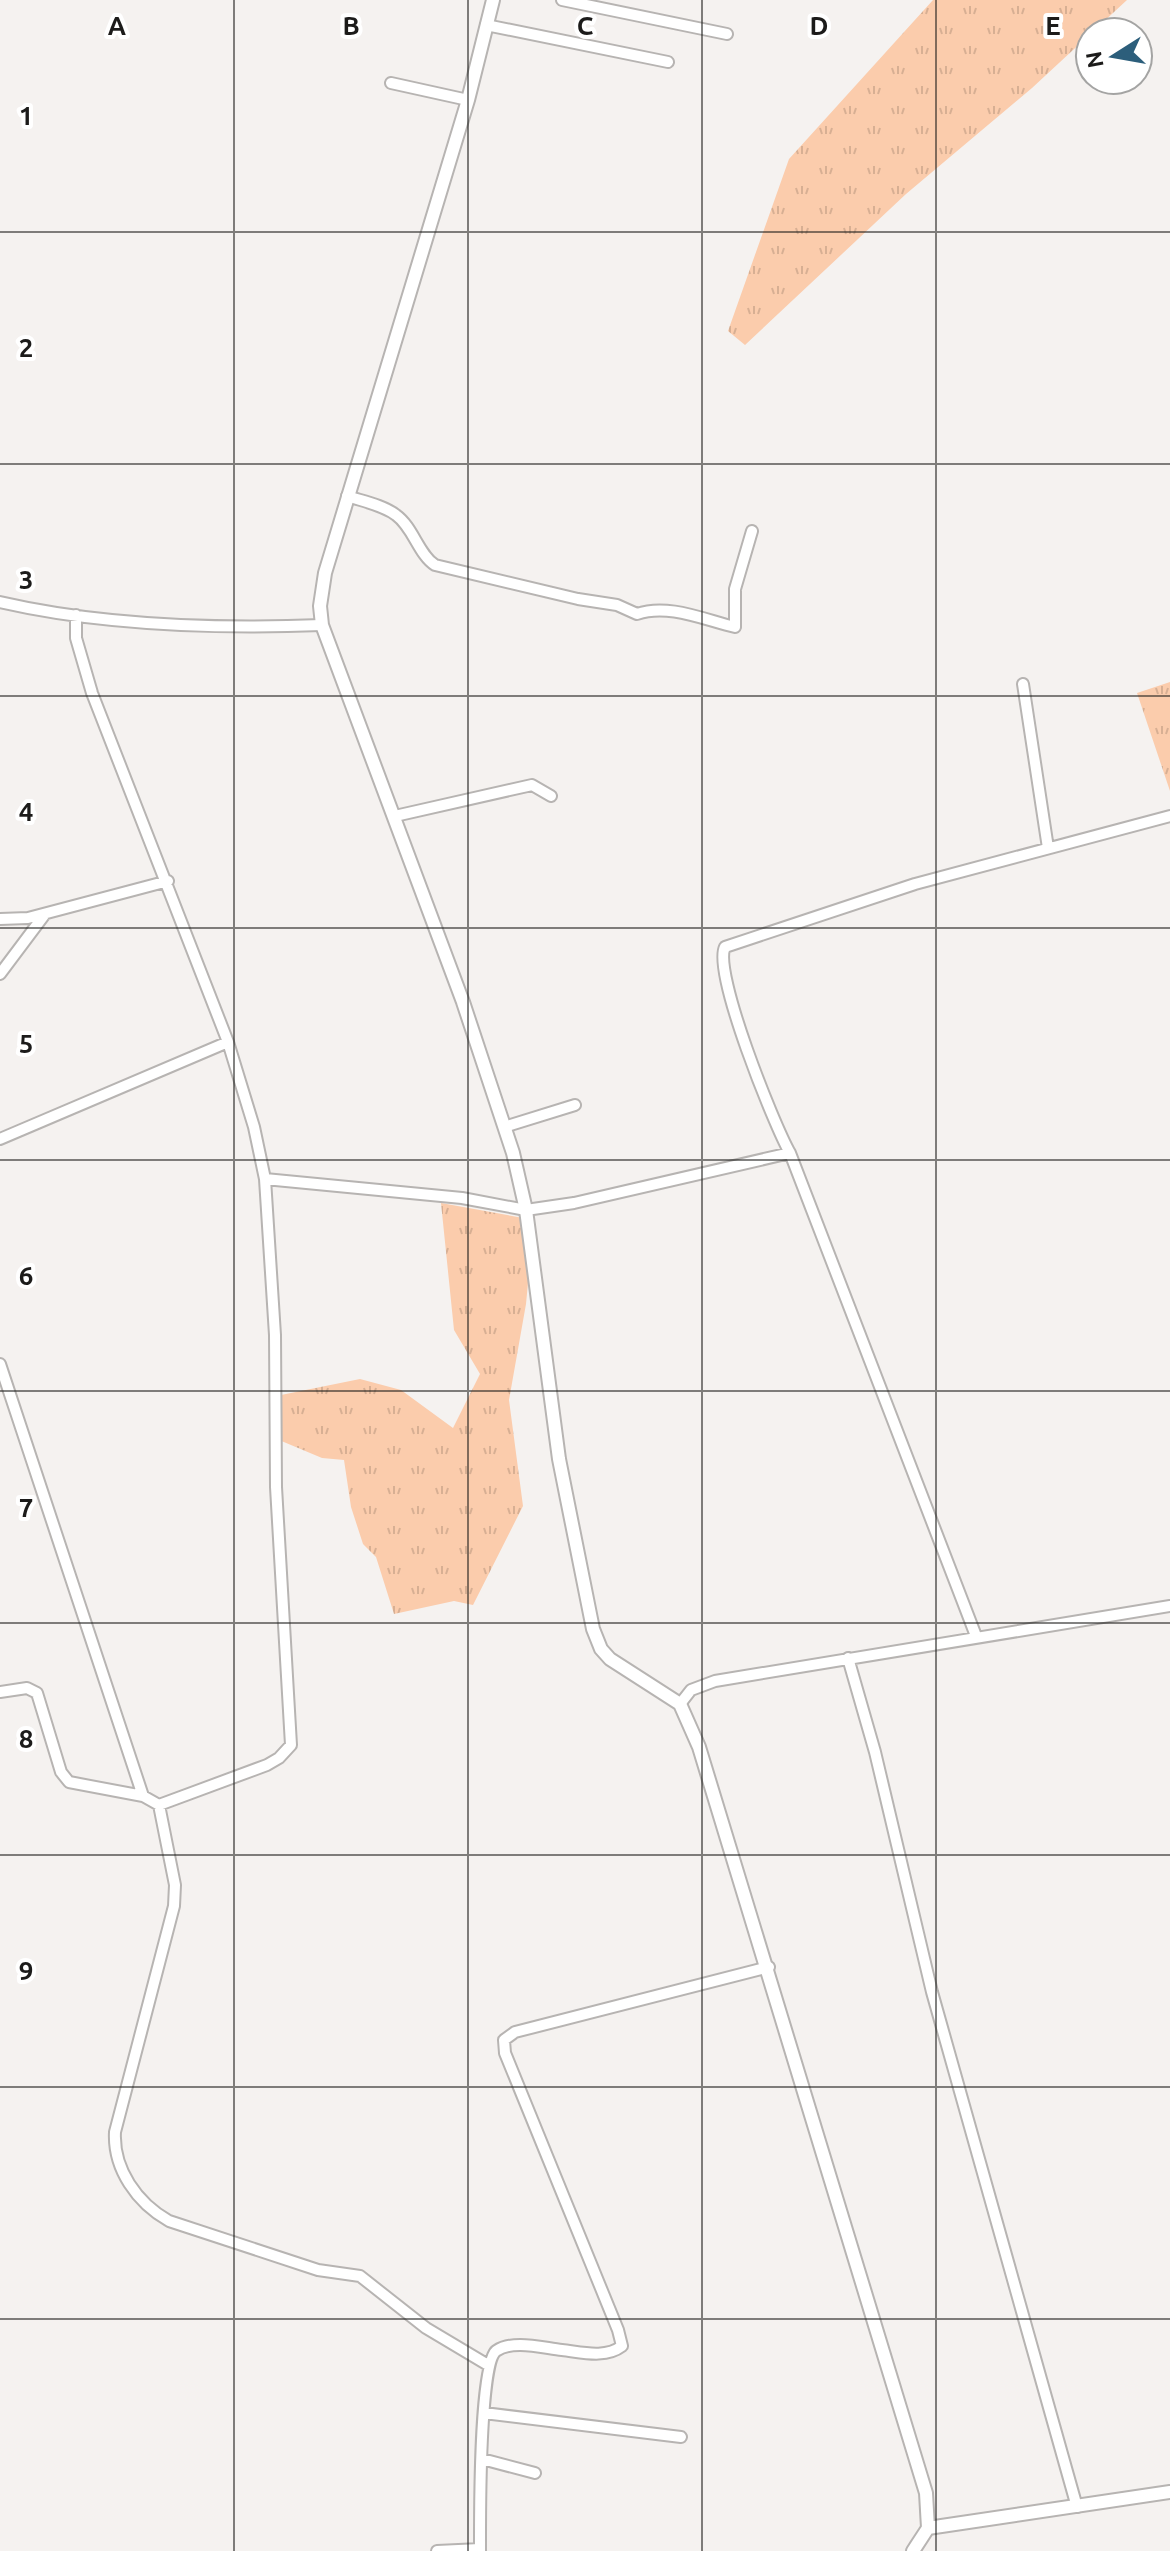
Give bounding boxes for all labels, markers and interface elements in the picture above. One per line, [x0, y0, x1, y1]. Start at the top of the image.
text: A [108, 11, 127, 40]
text: B [342, 11, 360, 40]
text: C [577, 11, 594, 40]
text: D [810, 11, 828, 40]
text: E [1045, 11, 1061, 40]
north arrow [1074, 16, 1154, 96]
text: N [1080, 49, 1108, 70]
text: 1 [19, 101, 33, 130]
text: 2 [19, 333, 33, 362]
text: 3 [19, 565, 33, 594]
text: 4 [19, 797, 33, 826]
text: 5 [19, 1029, 33, 1058]
text: 6 [19, 1261, 33, 1290]
text: 7 [19, 1493, 33, 1522]
text: 8 [19, 1724, 33, 1753]
text: 9 [19, 1956, 33, 1985]

